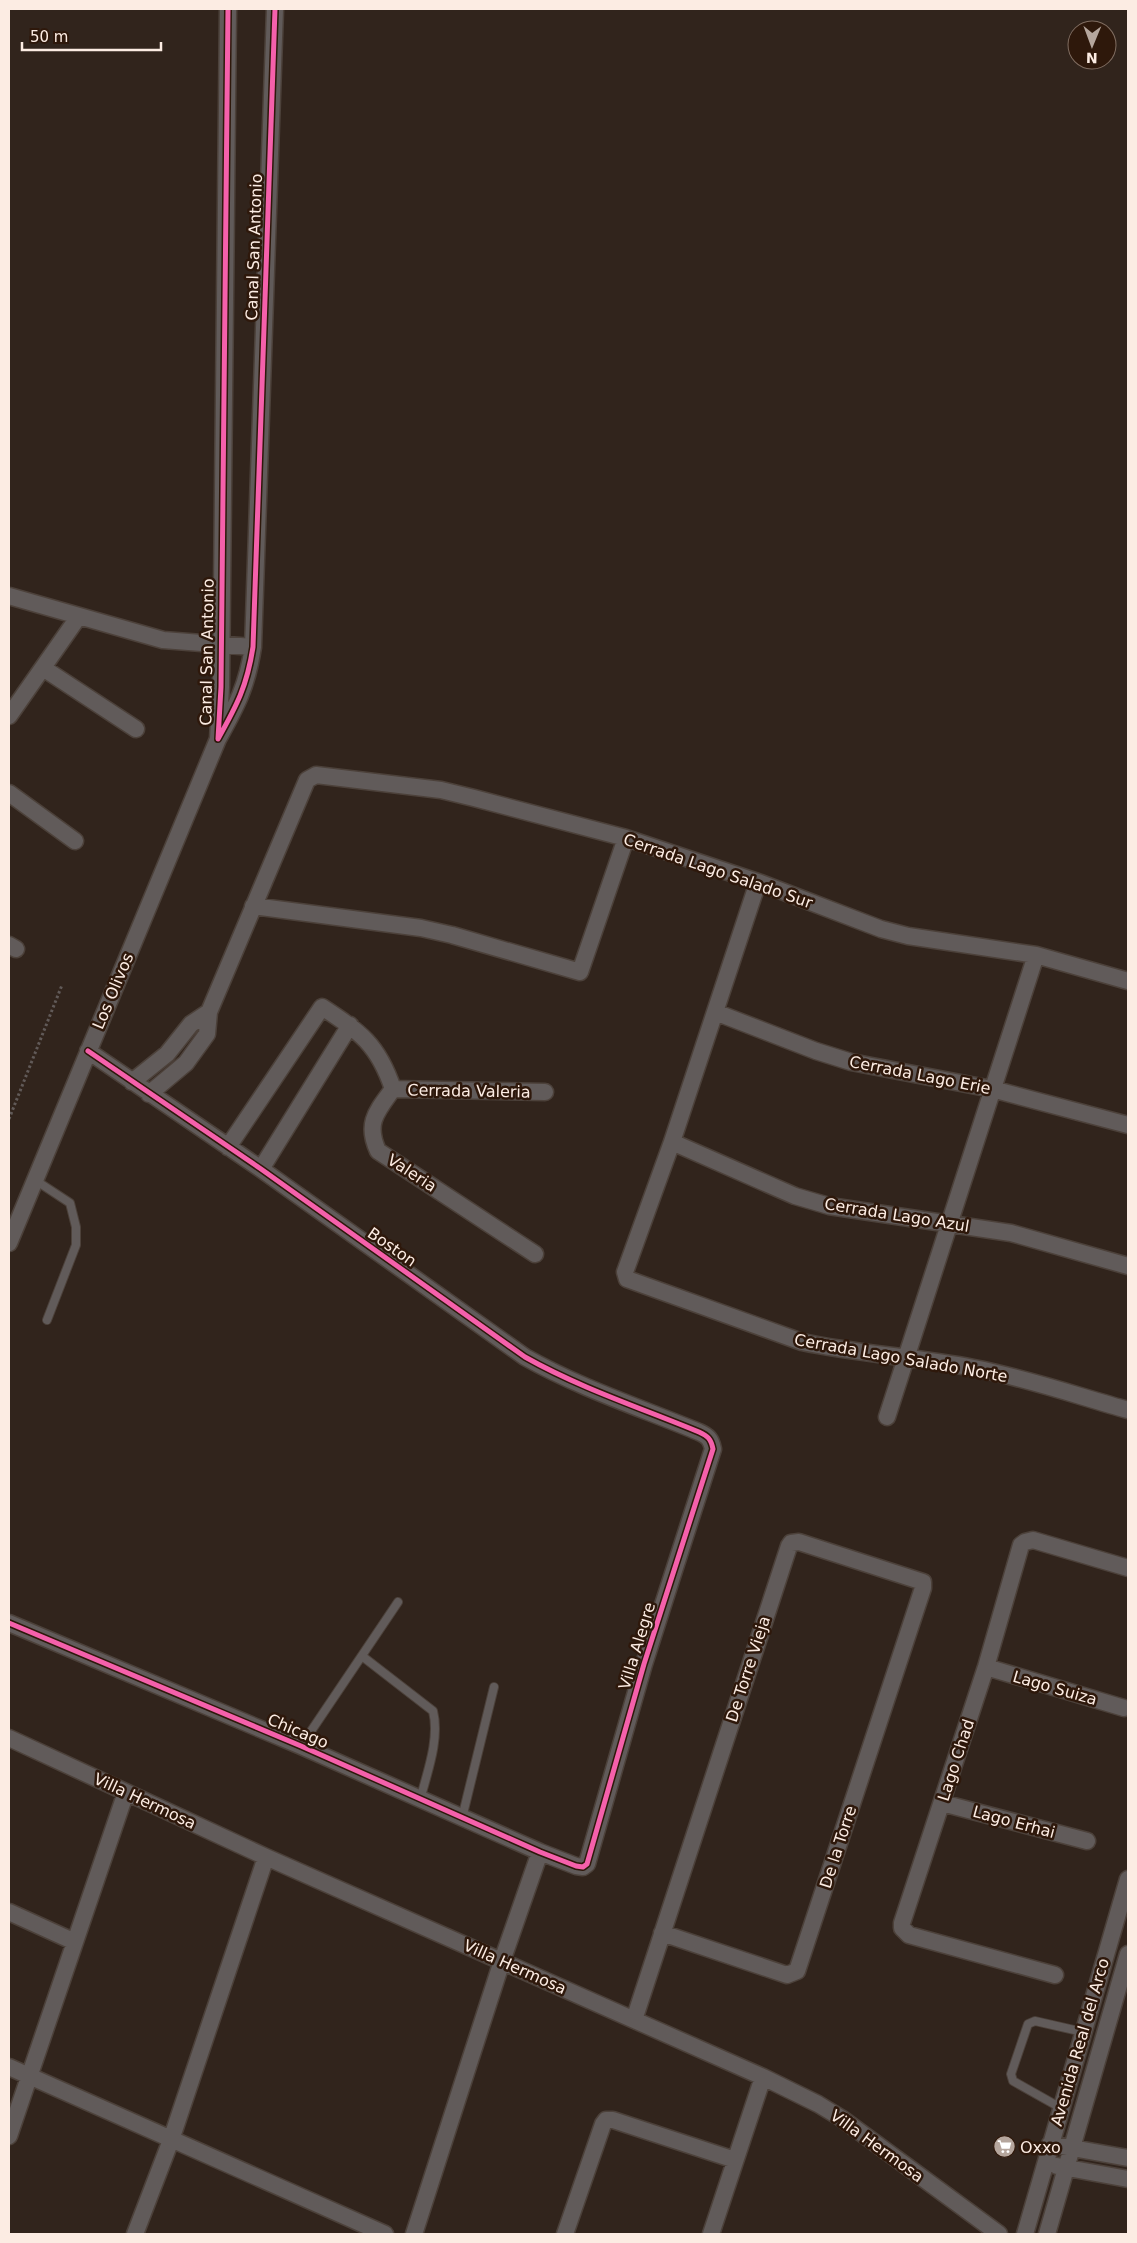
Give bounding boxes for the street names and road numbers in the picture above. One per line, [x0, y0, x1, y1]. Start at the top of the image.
street label: Canal San Antonio [242, 173, 266, 321]
street label: Canal San Antonio [196, 578, 218, 726]
street label: Cerrada Lago Salado Sur [621, 830, 815, 912]
street label: Los Olivos [88, 950, 138, 1032]
street label: Cerrada Lago Erie [848, 1052, 992, 1098]
street label: Cerrada Valeria [407, 1080, 531, 1102]
street label: Valeria [384, 1150, 440, 1196]
street label: Cerrada Lago Azul [823, 1194, 971, 1236]
street label: Boston [364, 1223, 420, 1271]
street label: Cerrada Lago Salado Norte [793, 1330, 1009, 1386]
street label: Villa Alegre [615, 1600, 659, 1692]
street label: De Torre Vieja [722, 1613, 774, 1725]
street label: Lago Suiza [1011, 1667, 1099, 1709]
street label: Chicago [265, 1710, 331, 1752]
street label: Lago Chad [934, 1717, 978, 1803]
street label: Villa Hermosa [91, 1769, 199, 1833]
street label: Lago Erhai [971, 1802, 1057, 1842]
street label: De la Torre [816, 1803, 860, 1891]
street label: Villa Hermosa [461, 1936, 569, 1998]
street label: Avenida Real del Arco [1047, 1956, 1113, 2128]
street label: Villa Hermosa [827, 2106, 927, 2186]

